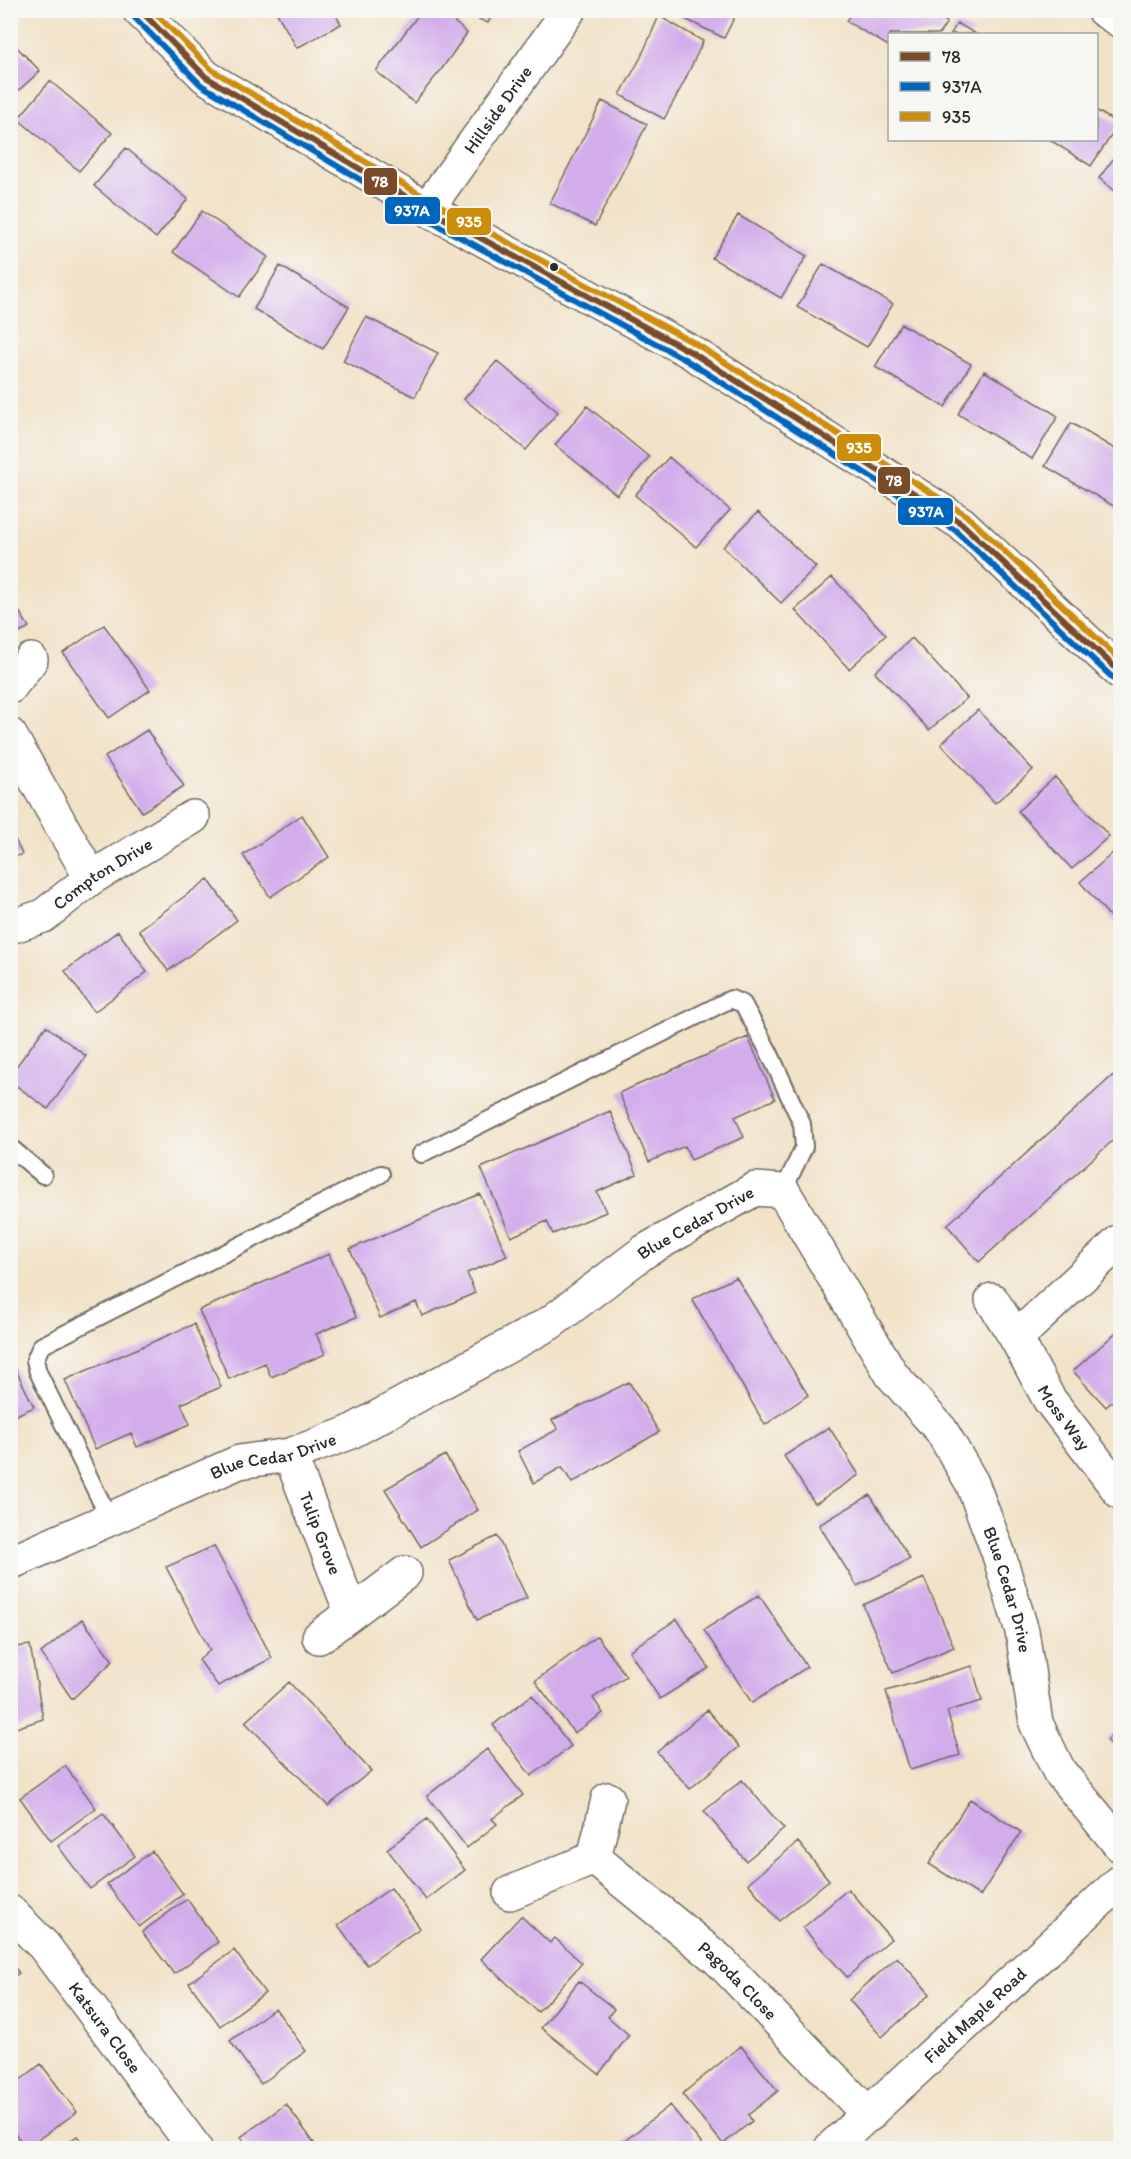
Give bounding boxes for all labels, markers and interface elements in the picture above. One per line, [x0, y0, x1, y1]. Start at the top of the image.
legend [888, 33, 1098, 141]
text: 78 [942, 46, 961, 68]
street label: Hillside Drive [459, 61, 537, 158]
text: 937A [942, 76, 982, 98]
text: 935 [942, 106, 971, 128]
line badge: 78 [363, 167, 398, 196]
text: 78 [371, 172, 389, 191]
line badge: 937A [384, 196, 441, 225]
text: 937A [394, 201, 430, 220]
line badge: 935 [446, 207, 492, 236]
text: 935 [456, 212, 482, 231]
unlabelled marker [548, 261, 560, 273]
line badge: 935 [836, 433, 882, 462]
text: 935 [846, 438, 872, 457]
line badge: 78 [877, 466, 911, 495]
text: 78 [885, 471, 903, 490]
line badge: 937A [897, 497, 954, 526]
text: 937A [908, 502, 944, 521]
street label: Compton Drive [48, 833, 156, 915]
street label: Blue Cedar Drive [633, 1181, 758, 1264]
street label: Moss Way [1032, 1381, 1096, 1455]
street label: Blue Cedar Drive [207, 1428, 339, 1484]
street label: Tulip Grove [294, 1489, 346, 1578]
street label: Blue Cedar Drive [978, 1523, 1036, 1654]
street label: Pagoda Close [694, 1936, 782, 2025]
street label: Field Maple Road [919, 1962, 1031, 2068]
street label: Katsura Close [64, 1978, 146, 2078]

